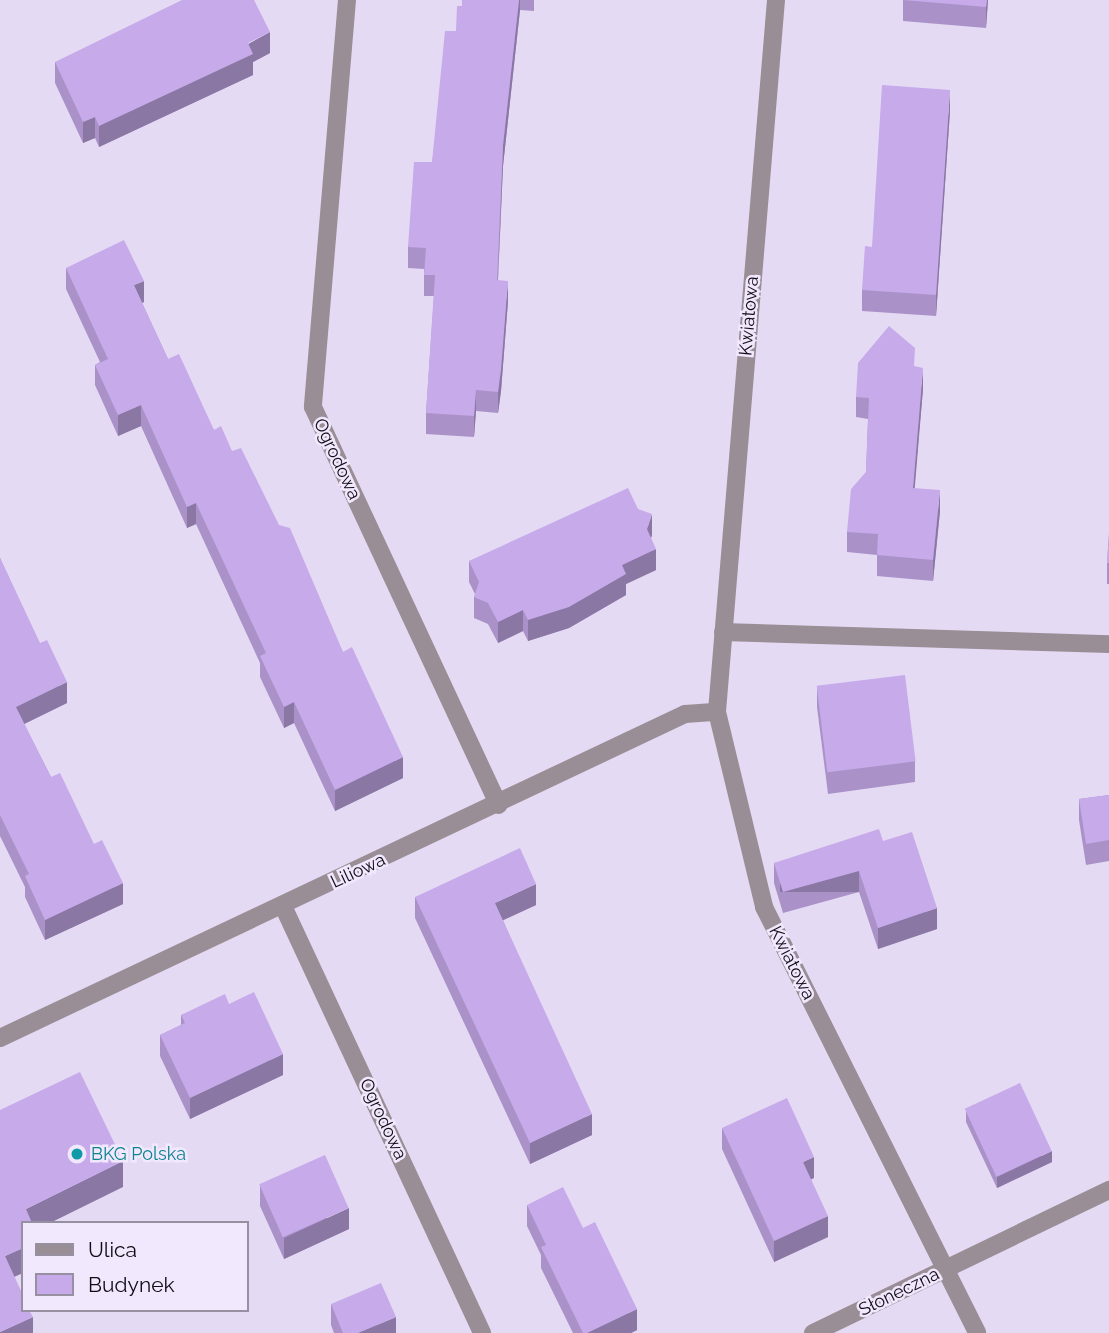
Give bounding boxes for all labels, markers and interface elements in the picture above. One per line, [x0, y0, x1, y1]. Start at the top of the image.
street label: Kwiatowa [735, 275, 763, 357]
street label: Ogrodowa [309, 415, 365, 503]
street label: Liliowa [327, 849, 389, 893]
street label: Kwiatowa [764, 923, 820, 1003]
street label: Ogrodowa [355, 1075, 411, 1163]
place label: BKG Polska [91, 1143, 186, 1165]
marker: BKG Polska [69, 1146, 85, 1162]
legend [21, 1221, 248, 1312]
text: Ulica [88, 1237, 137, 1262]
street label: Słoneczna [855, 1263, 943, 1321]
text: Budynek [88, 1272, 175, 1297]

